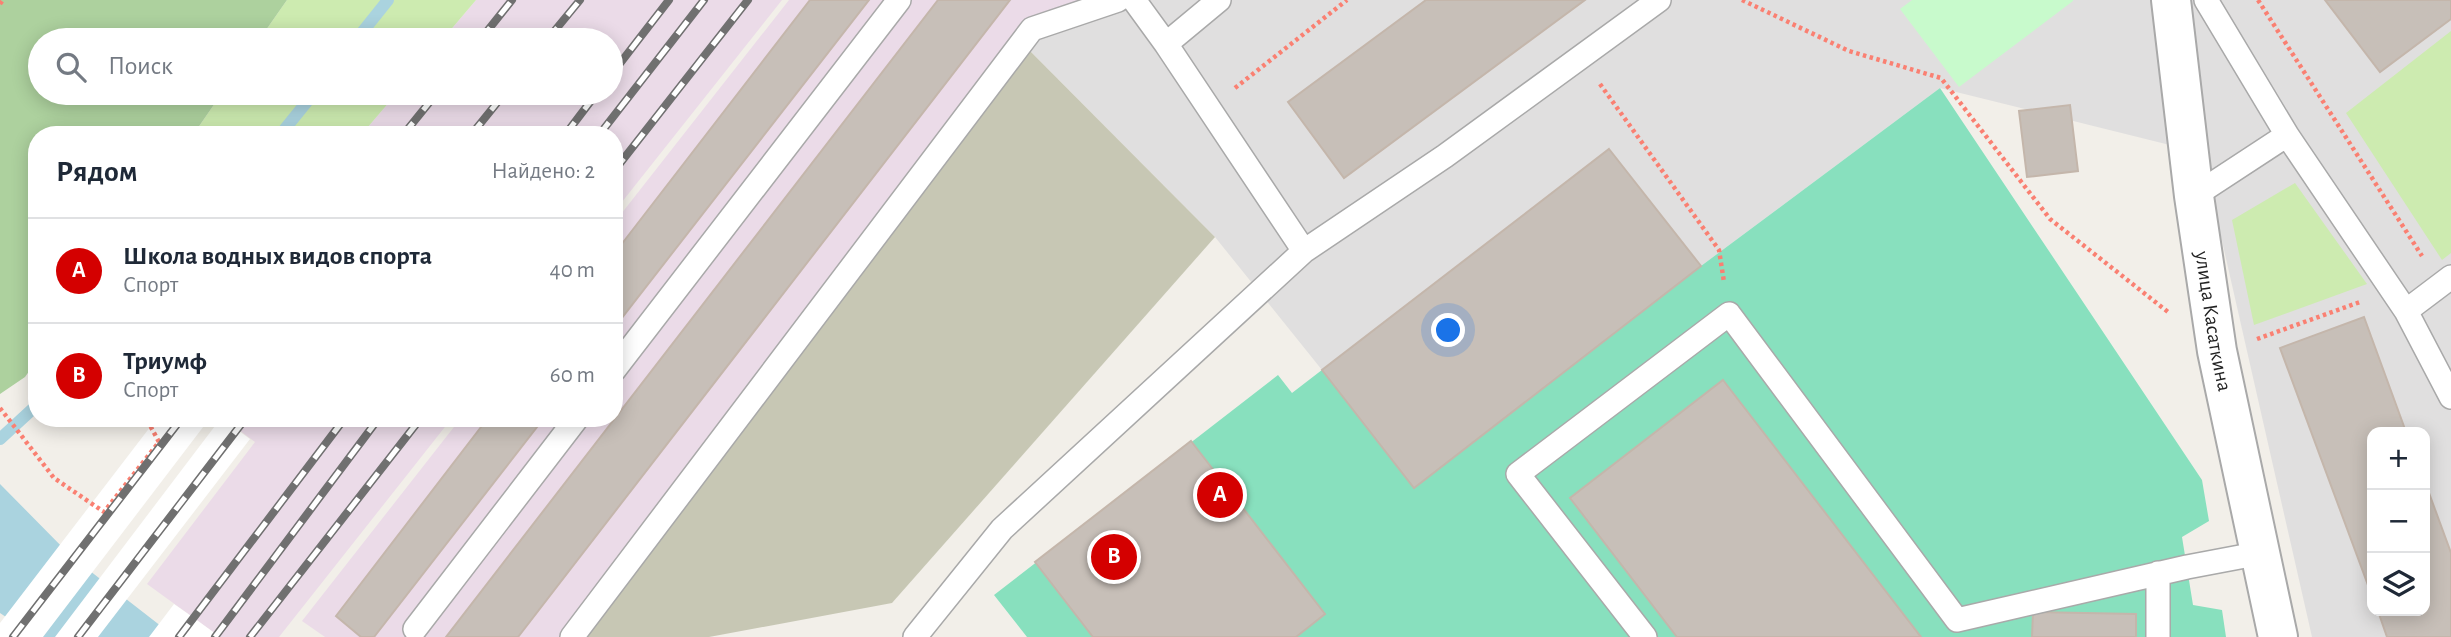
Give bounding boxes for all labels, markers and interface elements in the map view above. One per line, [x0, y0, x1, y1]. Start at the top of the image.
search box [28, 28, 623, 105]
icon: search [52, 48, 90, 86]
text: Поиск [108, 53, 173, 79]
text: Рядом [56, 157, 138, 187]
text: Найдено: 2 [492, 160, 595, 183]
text: Школа водных видов спорта [123, 243, 432, 269]
street label: улица Касаткина [2191, 249, 2235, 394]
text: A [72, 259, 86, 282]
text: 40 m [550, 259, 595, 282]
text: Спорт [123, 274, 178, 297]
your location [1431, 313, 1465, 347]
text: Триумф [123, 348, 207, 374]
text: B [72, 364, 86, 387]
text: 60 m [550, 364, 595, 387]
text: Спорт [123, 379, 178, 402]
map controls [2367, 427, 2430, 616]
button: + [2367, 427, 2430, 490]
pin: A [1197, 469, 1243, 521]
button: − [2367, 490, 2430, 553]
pin: B [1091, 531, 1137, 583]
button: layers [2367, 553, 2430, 616]

